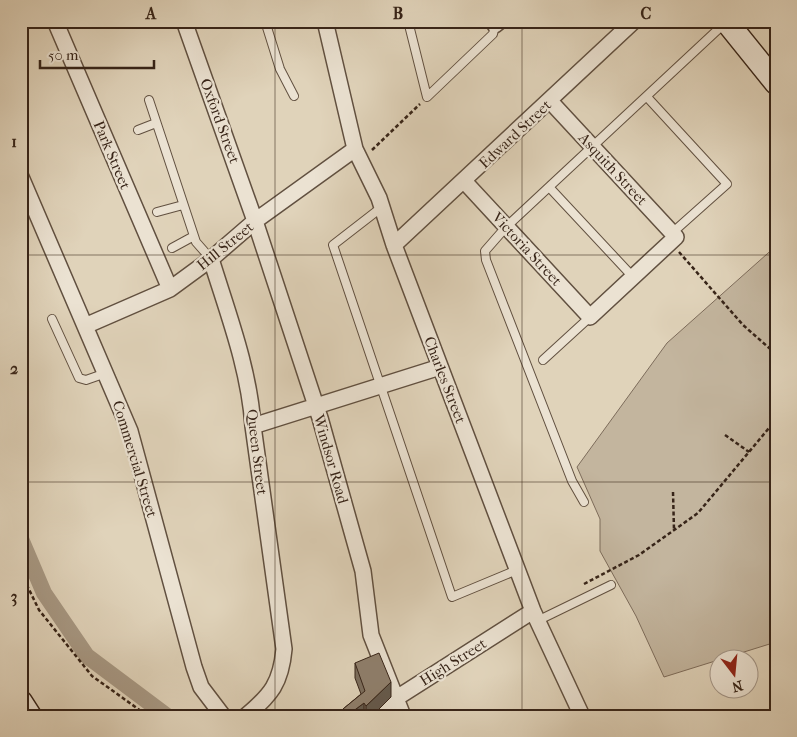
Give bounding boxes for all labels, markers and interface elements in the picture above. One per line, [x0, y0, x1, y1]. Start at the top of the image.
text: A [145, 4, 157, 23]
text: B [393, 4, 403, 23]
text: C [641, 4, 652, 23]
scale bar [40, 38, 154, 70]
text: 50 m [48, 46, 79, 64]
street label: Oxford Street [196, 76, 244, 167]
street label: Edward Street [475, 96, 555, 172]
street label: Park Street [90, 118, 135, 193]
street label: Asquith Street [574, 128, 652, 209]
text: 1 [11, 132, 17, 151]
street label: Victoria Street [488, 208, 566, 290]
street label: Hill Street [193, 217, 257, 274]
street label: Charles Street [420, 334, 470, 427]
text: 2 [10, 359, 18, 378]
street label: Commercial Street [109, 398, 162, 520]
street label: Queen Street [243, 408, 271, 497]
street label: Windsor Road [309, 411, 353, 506]
text: 3 [11, 587, 17, 607]
street label: High Street [416, 634, 490, 690]
north arrow [710, 650, 760, 700]
text: N [730, 676, 745, 696]

